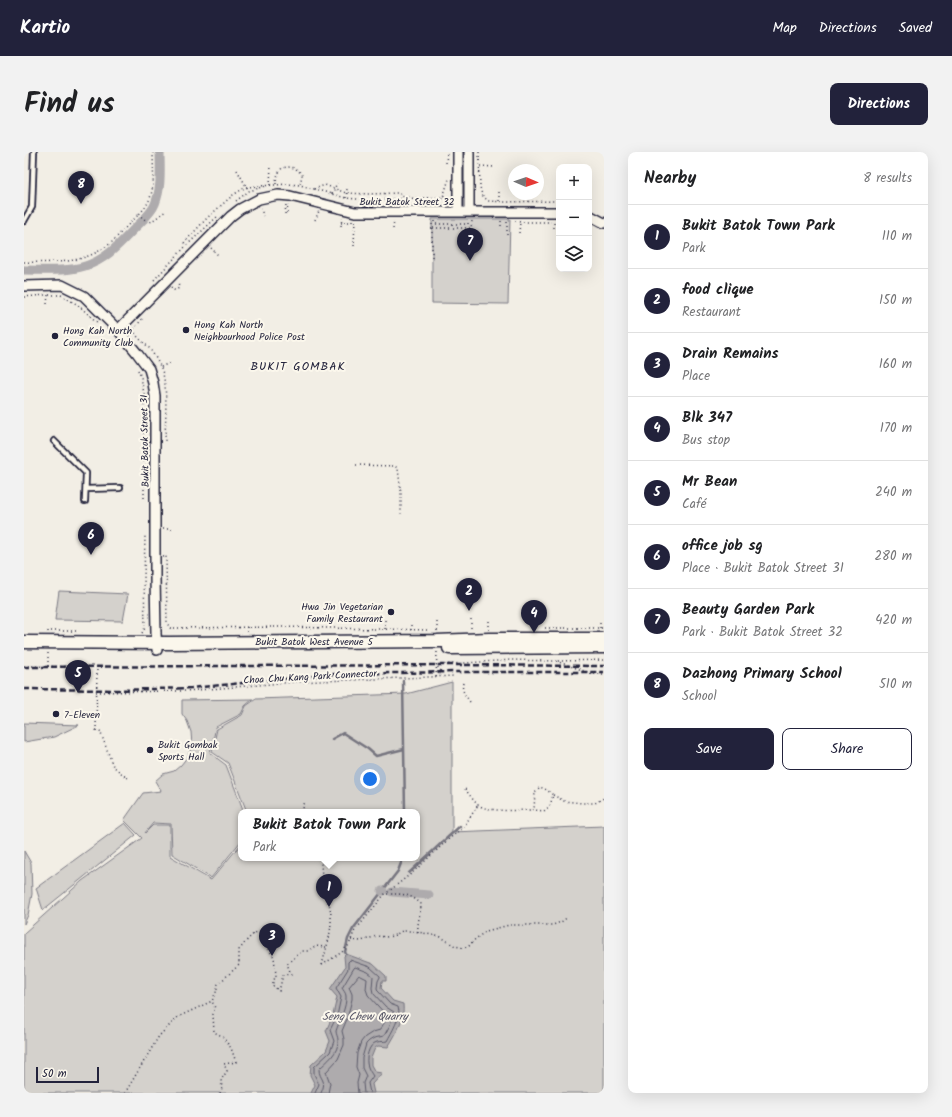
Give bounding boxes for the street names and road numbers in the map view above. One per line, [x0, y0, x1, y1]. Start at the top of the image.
street label: Bukit Batok Street 32 [359, 194, 455, 210]
street label: Bukit Batok Street 31 [136, 395, 154, 487]
street label: Bukit Batok West Avenue 5 [255, 634, 373, 650]
street label: Choa Chu Kang Park Connector [243, 665, 378, 688]

